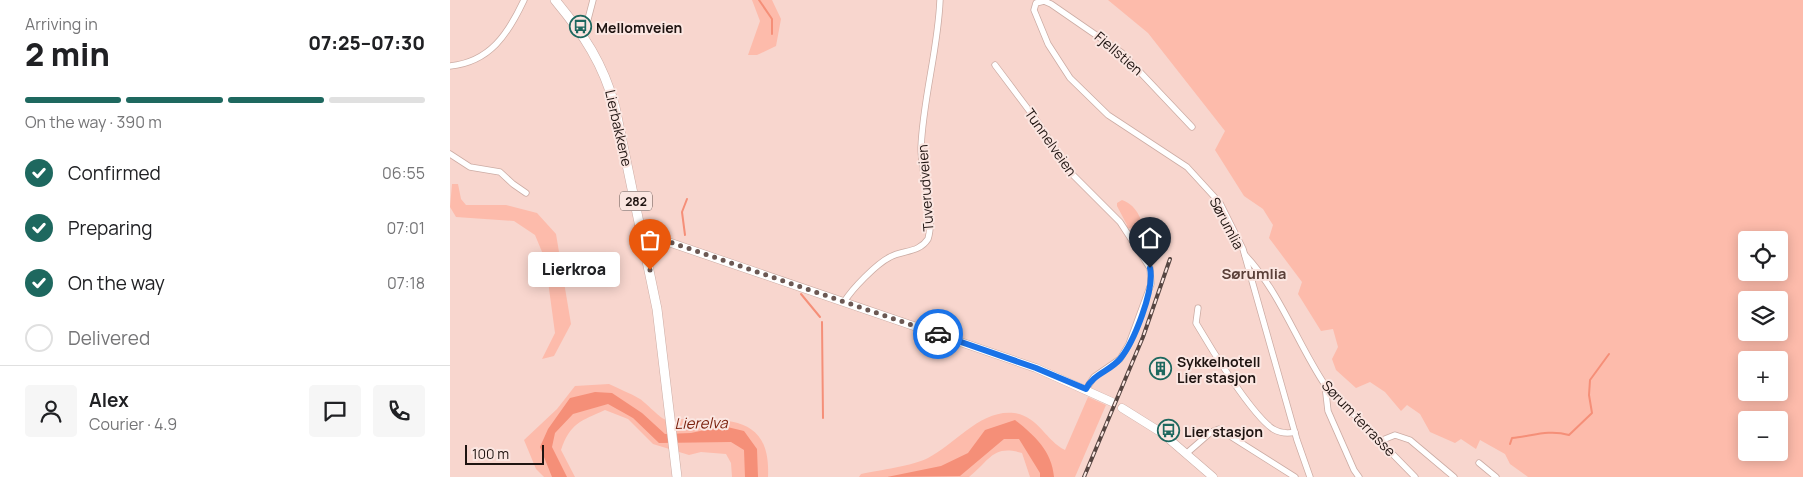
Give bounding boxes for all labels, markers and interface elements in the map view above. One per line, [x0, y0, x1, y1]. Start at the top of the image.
text: Arriving in [25, 13, 98, 35]
bus stop icon: Mellomveien [568, 15, 592, 39]
place label: Mellomveien [596, 18, 682, 37]
street label: Fjellstien [1091, 27, 1147, 79]
text: 07:25–07:30 [308, 30, 425, 56]
text: 2 min [25, 32, 110, 76]
street label: Lierbakkene [601, 88, 637, 168]
street label: Tunnelveien [1021, 104, 1081, 180]
text: On the way · 390 m [25, 111, 162, 133]
street label: Tuverudveien [912, 144, 938, 232]
icon: check [25, 159, 53, 187]
text: Confirmed [68, 160, 161, 186]
text: 06:55 [382, 162, 425, 184]
road number: 282 [620, 192, 652, 210]
street label: Sørumlia [1205, 194, 1249, 252]
icon: check [25, 214, 53, 242]
text: Preparing [68, 215, 153, 241]
text: 07:01 [386, 217, 425, 239]
pin [1129, 217, 1171, 268]
pin [629, 219, 671, 270]
icon: home [1136, 224, 1164, 252]
icon: bag [636, 226, 664, 254]
map controls [1738, 231, 1788, 461]
button: locate [1738, 231, 1788, 281]
callout: Lierkroa [528, 252, 620, 288]
text: Lierkroa [542, 258, 606, 280]
district label: Sørumlia [1221, 263, 1287, 284]
icon: check [25, 269, 53, 297]
text: On the way [68, 270, 165, 296]
text: 07:18 [387, 272, 425, 294]
button: layers [1738, 291, 1788, 341]
courier [913, 309, 963, 359]
icon: car [924, 320, 952, 348]
text: Delivered [68, 325, 150, 351]
button: + [1738, 351, 1788, 401]
place label: Sykkelhotell Lier stasjon [1177, 352, 1261, 387]
building icon: Sykkelhotell Lier stasjon [1149, 357, 1173, 381]
street label: Sørum terrasse [1318, 376, 1400, 460]
button: person [25, 385, 77, 437]
button: chat [309, 385, 361, 437]
button: phone [373, 385, 425, 437]
text: Alex [89, 387, 129, 413]
button: − [1738, 411, 1788, 461]
water label: Lierelva [674, 412, 728, 434]
text: Courier · 4.9 [89, 413, 177, 435]
bus stop icon: Lier stasjon [1156, 419, 1180, 443]
place label: Lier stasjon [1184, 422, 1263, 441]
scale bar [465, 442, 544, 465]
text: 100 m [472, 444, 509, 463]

